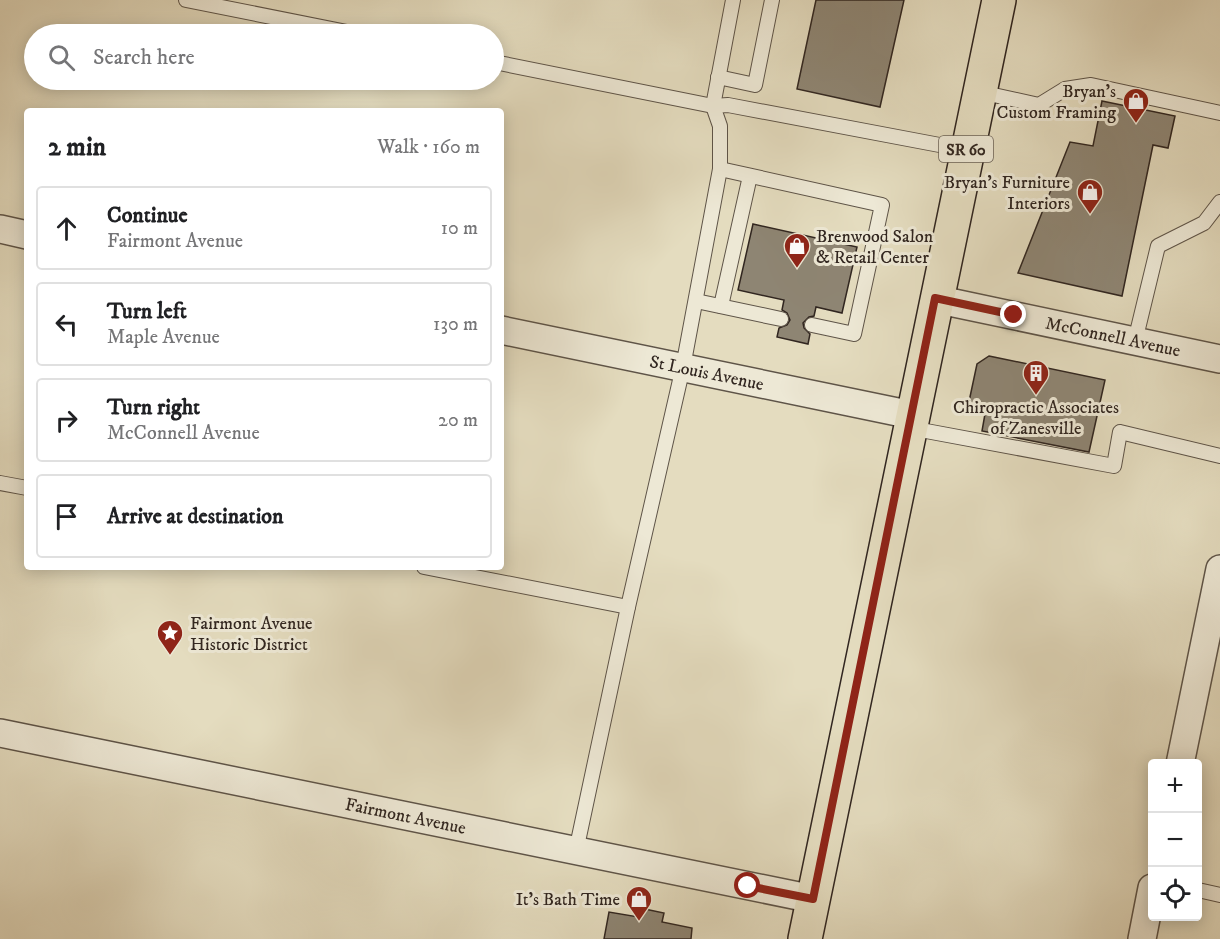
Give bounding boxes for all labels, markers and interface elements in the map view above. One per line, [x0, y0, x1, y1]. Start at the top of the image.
search box [24, 24, 504, 90]
icon: search [45, 41, 78, 74]
text: Search here [93, 44, 195, 71]
place label: Bryan's Custom Framing [997, 81, 1116, 124]
shop icon: Bryan's Custom Framing [1121, 86, 1151, 124]
text: 2 min [48, 131, 106, 164]
text: Walk · 160 m [377, 135, 480, 160]
road number: SR 60 [939, 136, 993, 162]
place label: Bryan's Furniture Interiors [944, 172, 1070, 215]
shop icon: Bryan's Furniture Interiors [1075, 177, 1105, 215]
text: Continue [107, 202, 188, 229]
icon: ahead [50, 212, 83, 245]
text: 10 m [441, 216, 478, 241]
place label: Brenwood Salon & Retail Center [816, 226, 934, 269]
text: Fairmont Avenue [107, 229, 243, 254]
shop icon: Brenwood Salon & Retail Center [782, 231, 812, 269]
text: Turn left [107, 298, 187, 325]
route end [1000, 301, 1026, 327]
icon: left [50, 308, 83, 341]
text: 130 m [433, 312, 478, 337]
street label: McConnell Avenue [1043, 313, 1182, 362]
text: Maple Avenue [107, 325, 220, 350]
street label: St Louis Avenue [647, 351, 765, 396]
building icon: Chiropractic Associates of Zanesville [1021, 358, 1051, 396]
text: Turn right [107, 394, 200, 421]
place label: Chiropractic Associates of Zanesville [953, 397, 1119, 440]
icon: right [50, 404, 83, 437]
text: 20 m [438, 408, 478, 433]
text: McConnell Avenue [107, 421, 260, 446]
icon: arrive [50, 500, 83, 533]
text: Arrive at destination [107, 503, 284, 530]
place label: Fairmont Avenue Historic District [190, 613, 313, 656]
place icon: Fairmont Avenue Historic District [155, 618, 185, 656]
map controls [1148, 759, 1202, 921]
button: + [1148, 759, 1202, 813]
street label: Fairmont Avenue [343, 794, 468, 840]
button: − [1148, 813, 1202, 867]
button: locate [1148, 867, 1202, 921]
route start [734, 872, 760, 898]
shop icon: It's Bath Time [624, 884, 654, 922]
place label: It's Bath Time [516, 889, 620, 911]

